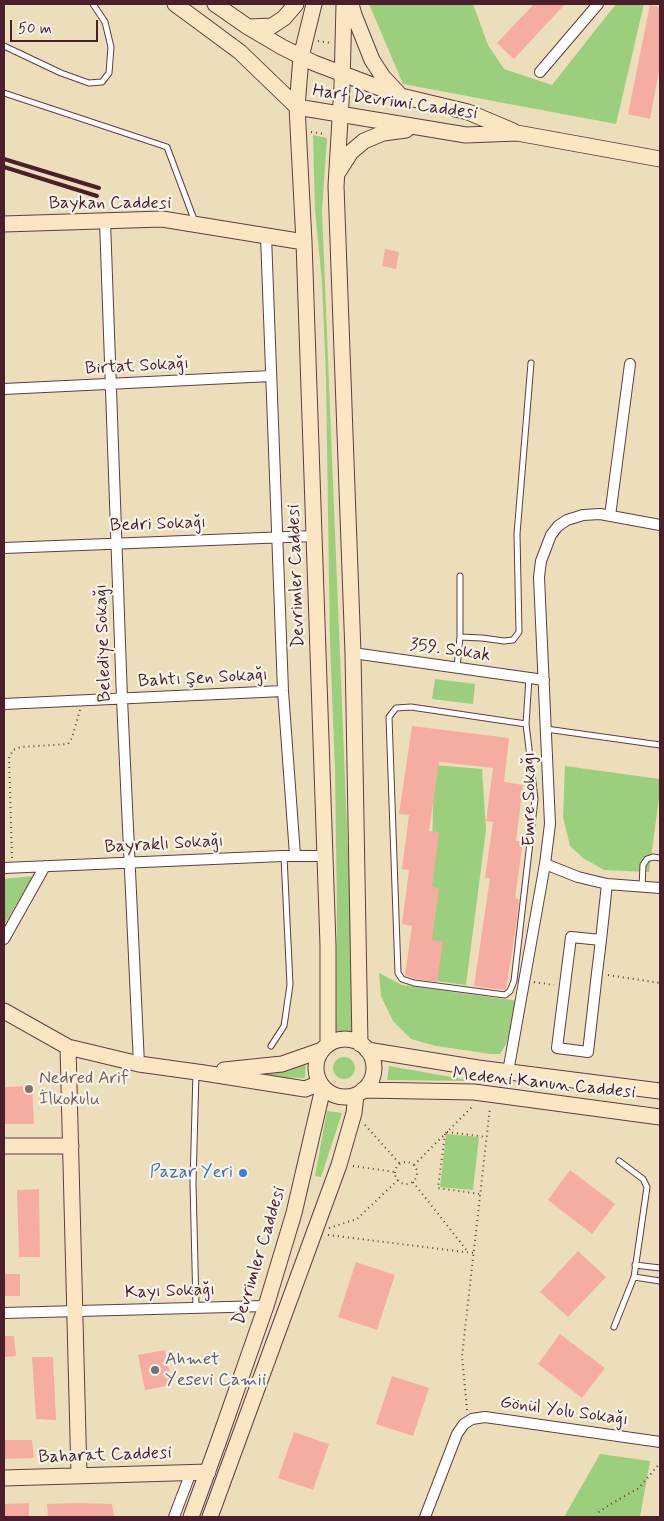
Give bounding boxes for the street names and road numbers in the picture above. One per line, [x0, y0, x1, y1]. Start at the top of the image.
street label: Harf Devrimi Caddesi [311, 81, 479, 125]
street label: Baykan Caddesi [49, 193, 171, 215]
street label: Birtat Sokağı [85, 353, 189, 381]
street label: Devrimler Caddesi [284, 504, 310, 648]
street label: Bedri Sokağı [110, 513, 206, 537]
street label: Belediye Sokağı [91, 583, 117, 703]
street label: 359. Sokak [408, 635, 492, 667]
street label: Bahtı Şen Sokağı [138, 665, 268, 693]
street label: Emre Sokağı [519, 752, 541, 846]
street label: Bayraklı Sokağı [104, 831, 224, 859]
street label: Medeni Kanun Caddesi [451, 1064, 637, 1104]
street label: Devrimler Caddesi [229, 1184, 291, 1328]
street label: Kayı Sokağı [124, 1280, 216, 1304]
street label: Gönül Yolu Sokağı [498, 1392, 630, 1432]
street label: Baharat Caddesi [38, 1443, 172, 1469]

